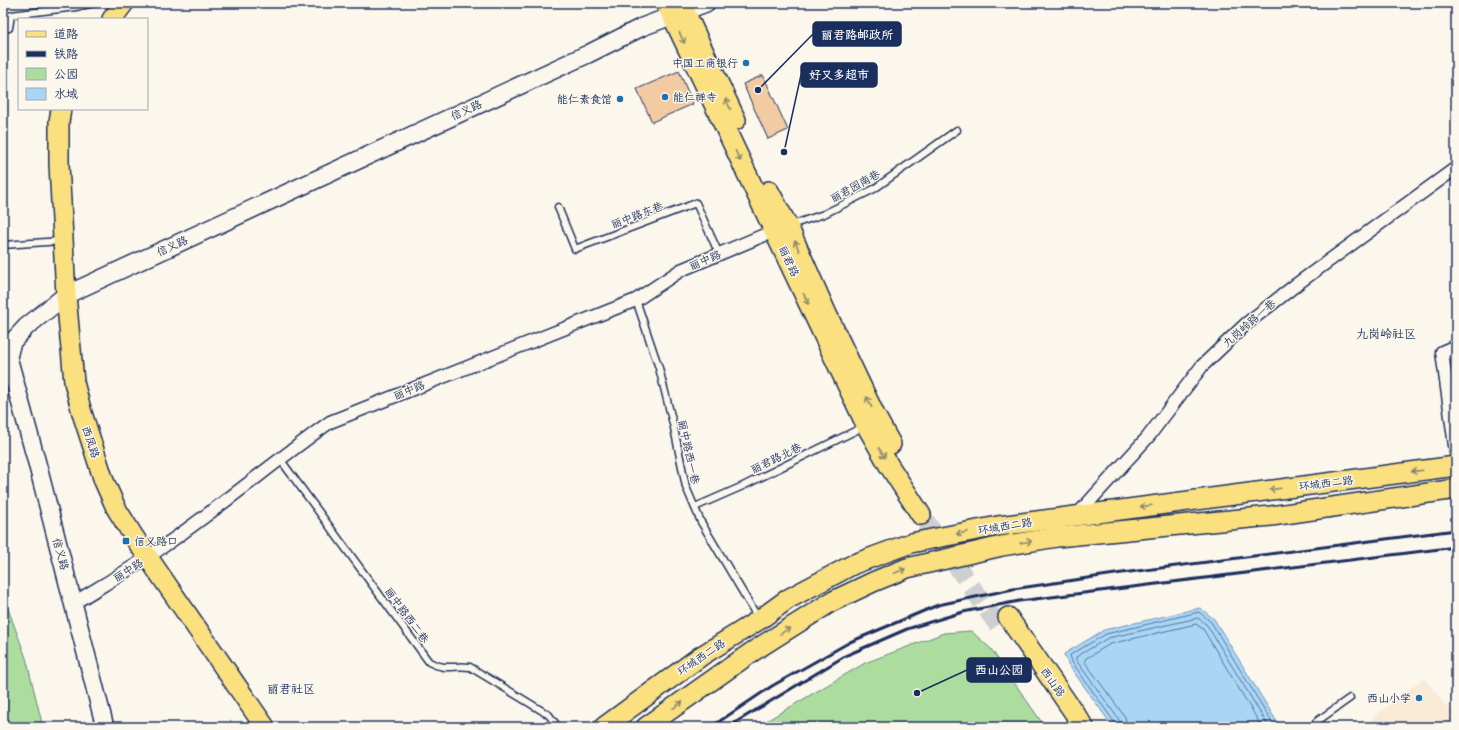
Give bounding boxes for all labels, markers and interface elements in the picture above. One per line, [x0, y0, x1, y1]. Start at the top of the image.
legend [18, 18, 148, 110]
callout: 丽君路邮政所 [813, 22, 901, 46]
text: 道路 [54, 26, 78, 42]
text: 丽君路邮政所 [821, 27, 894, 43]
one-way arrow [679, 32, 686, 44]
text: 铁路 [54, 46, 78, 62]
place label: 中国工商银行 [672, 56, 738, 71]
marker: 中国工商银行 [741, 58, 751, 68]
callout: 好又多超市 [801, 63, 877, 87]
text: 公园 [54, 66, 78, 82]
text: 好又多超市 [809, 67, 869, 83]
text: 水域 [54, 86, 78, 102]
place label: 能仁禅寺 [673, 90, 717, 105]
place label: 能仁素食馆 [557, 92, 612, 107]
marker: 能仁禅寺 [660, 92, 670, 102]
marker: 能仁素食馆 [615, 94, 625, 104]
street label: 信义路 [448, 97, 484, 124]
one-way arrow [724, 98, 731, 110]
one-way arrow [735, 149, 742, 161]
street label: 丽君园南巷 [828, 167, 883, 206]
street label: 丽中路东巷 [609, 199, 666, 232]
street label: 信义路 [154, 233, 190, 260]
one-way arrow [793, 240, 800, 252]
street label: 丽君路 [775, 243, 802, 279]
street label: 丽中路 [687, 247, 723, 274]
one-way arrow [803, 292, 810, 304]
street label: 九岗岭路一巷 [1220, 296, 1279, 351]
district label: 九岗岭社区 [1356, 326, 1416, 342]
street label: 丽中路 [391, 377, 427, 404]
one-way arrow [865, 396, 872, 408]
street label: 丽中路西一巷 [674, 418, 703, 486]
street label: 西凤路 [78, 424, 103, 460]
street label: 丽君路北巷 [748, 440, 804, 477]
one-way arrow [878, 447, 886, 459]
one-way arrow [1411, 467, 1424, 475]
street label: 环城西二路 [1298, 473, 1354, 494]
one-way arrow [1268, 485, 1281, 493]
one-way arrow [1140, 502, 1153, 510]
street label: 环城西二路 [977, 515, 1033, 538]
one-way arrow [955, 529, 968, 537]
place label: 信义路口 [134, 534, 178, 549]
street label: 信义路 [49, 536, 72, 572]
marker: 信义路口 [121, 536, 131, 546]
one-way arrow [1020, 538, 1033, 546]
street label: 丽中路 [110, 555, 146, 586]
one-way arrow [893, 567, 905, 574]
street label: 丽中路西二巷 [381, 584, 432, 646]
one-way arrow [779, 627, 791, 635]
street label: 环城西二路 [674, 636, 728, 679]
callout: 西山公园 [967, 658, 1031, 682]
text: 西山公园 [975, 662, 1023, 678]
street label: 西山路 [1037, 664, 1068, 700]
district label: 丽君社区 [267, 681, 315, 697]
place label: 西山小学 [1367, 691, 1411, 706]
marker: 西山小学 [1414, 693, 1424, 703]
one-way arrow [672, 700, 683, 709]

